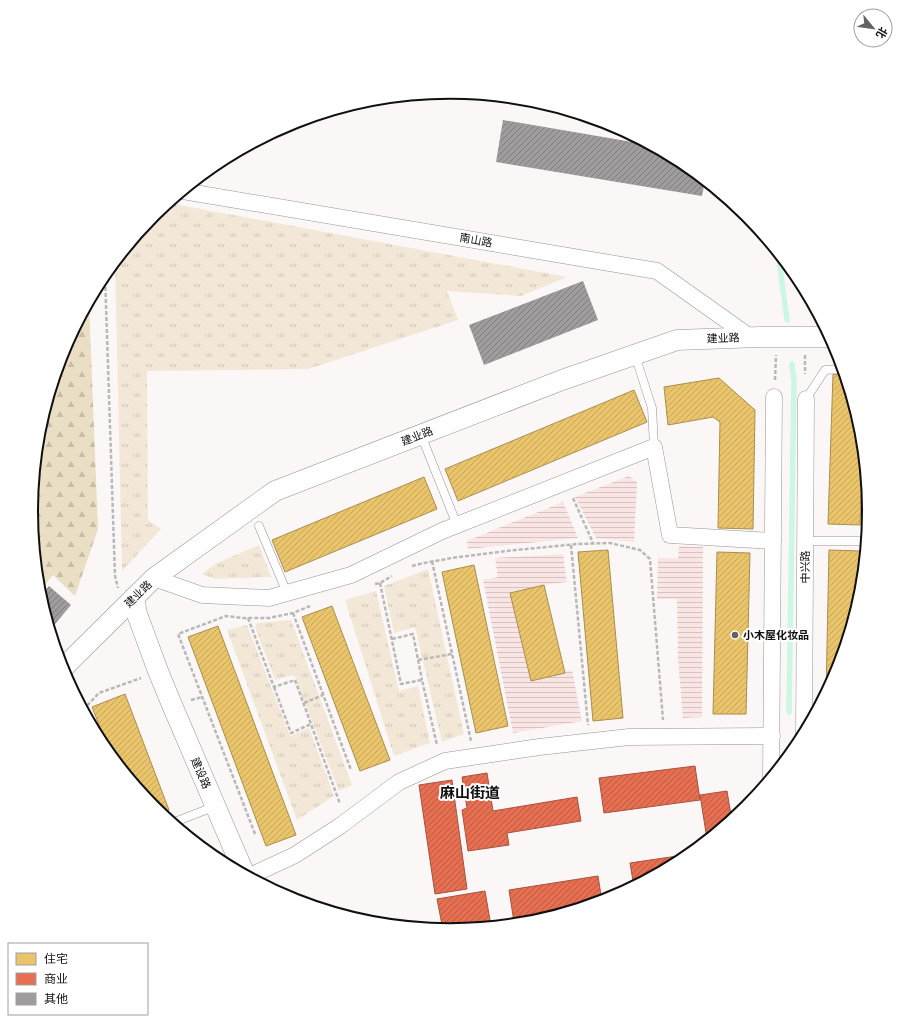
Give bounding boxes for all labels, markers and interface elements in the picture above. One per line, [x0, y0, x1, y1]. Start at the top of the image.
north arrow [853, 8, 893, 48]
text: 北 [873, 25, 890, 41]
street label: 南山路 [459, 231, 493, 250]
street label: 建业路 [706, 331, 740, 346]
street label: 建业路 [399, 424, 435, 448]
street label: 中兴路 [799, 551, 812, 584]
street label: 建业路 [122, 578, 155, 610]
place label: 小木屋化妆品 [743, 629, 809, 642]
marker: 小木屋化妆品 [730, 630, 740, 640]
street label: 建设路 [188, 755, 213, 791]
district label: 麻山街道 [440, 784, 500, 802]
legend [8, 943, 148, 1015]
text: 住宅 [44, 952, 68, 966]
text: 商业 [44, 972, 68, 986]
text: 其他 [44, 992, 68, 1006]

